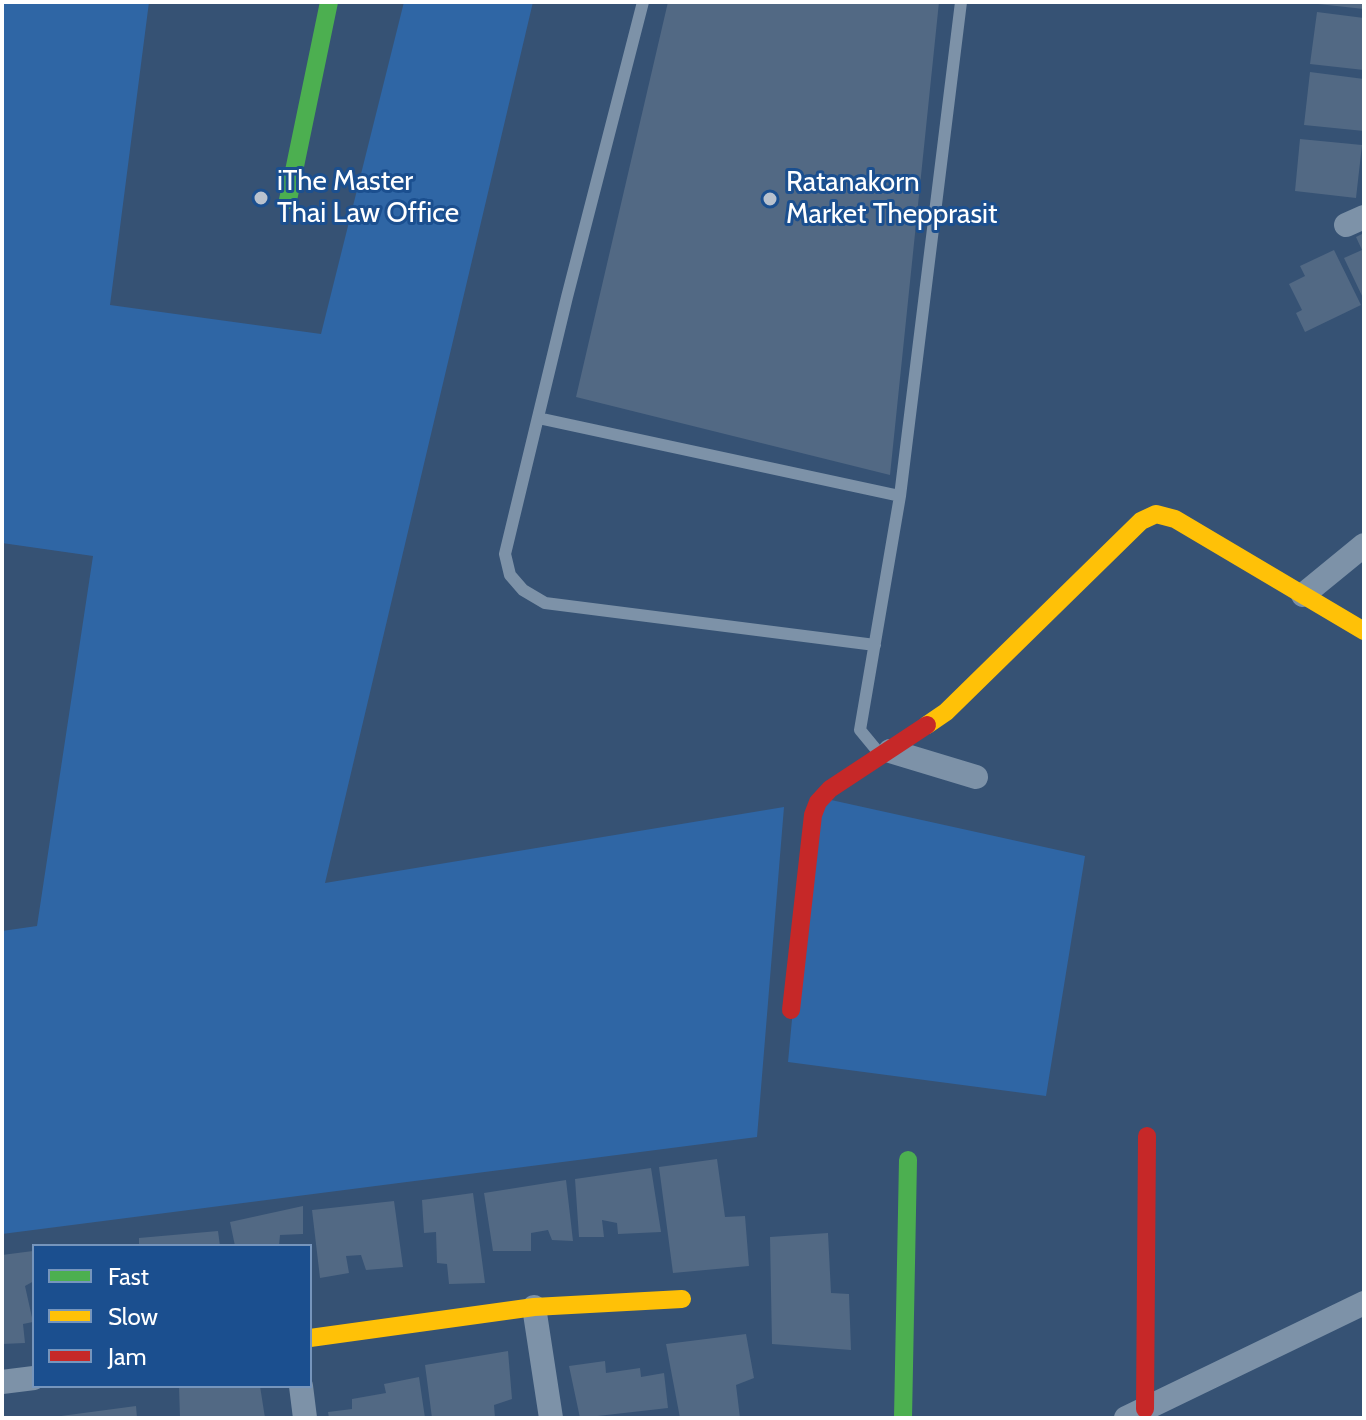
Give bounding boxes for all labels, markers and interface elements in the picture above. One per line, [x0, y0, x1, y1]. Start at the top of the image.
place label: iThe Master Thai Law Office [277, 165, 459, 231]
place label: Ratanakorn Market Thepprasit [786, 166, 997, 232]
marker: iThe Master Thai Law Office [252, 189, 270, 207]
marker: Ratanakorn Market Thepprasit [761, 190, 779, 208]
legend [32, 1244, 312, 1388]
text: Fast [108, 1262, 149, 1291]
text: Slow [108, 1302, 158, 1331]
text: Jam [108, 1342, 146, 1371]

